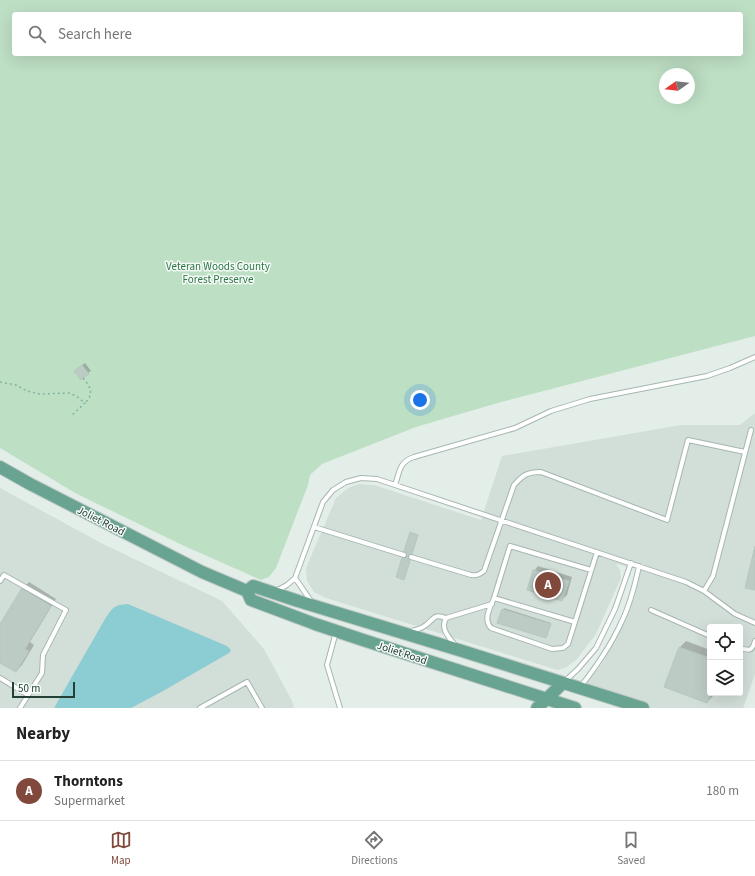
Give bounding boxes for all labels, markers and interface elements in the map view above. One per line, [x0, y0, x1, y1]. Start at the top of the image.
search box [12, 12, 743, 56]
icon: search [26, 23, 48, 45]
text: Search here [58, 24, 132, 45]
north arrow [659, 68, 695, 104]
park label: Veteran Woods County Forest Preserve [166, 259, 270, 287]
your location [410, 390, 430, 410]
street label: Joliet Road [75, 503, 127, 539]
pin: A [535, 570, 561, 600]
map controls [707, 624, 743, 696]
button: locate [707, 624, 743, 660]
street label: Joliet Road [375, 638, 429, 668]
button: layers [707, 660, 743, 696]
scale bar [12, 680, 75, 699]
text: 50 m [18, 681, 40, 696]
text: Nearby [16, 722, 70, 746]
text: Thorntons [54, 771, 123, 792]
text: A [25, 782, 33, 800]
text: 180 m [706, 782, 739, 800]
text: Supermarket [54, 792, 125, 810]
tab: Map [110, 829, 132, 868]
tab: Directions [351, 829, 398, 868]
tab: Saved [617, 829, 645, 868]

